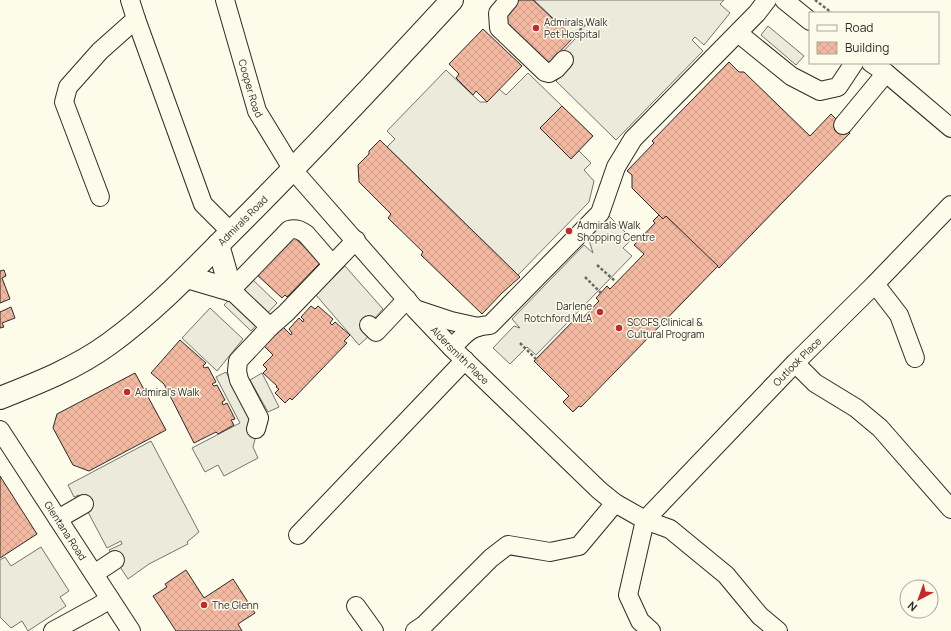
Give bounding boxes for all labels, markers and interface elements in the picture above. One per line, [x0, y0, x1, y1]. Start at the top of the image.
legend [809, 12, 939, 64]
place label: Admirals Walk Pet Hospital [544, 15, 608, 41]
text: Road [845, 19, 873, 36]
marker: Admirals Walk Pet Hospital [531, 23, 541, 33]
text: Building [845, 39, 889, 56]
street label: Cooper Road [235, 58, 266, 120]
street label: Admirals Road [214, 192, 270, 249]
place label: Admirals Walk Shopping Centre [577, 218, 655, 244]
marker: Admirals Walk Shopping Centre [564, 226, 574, 236]
place label: Darlene Rotchford MLA [524, 299, 593, 325]
marker: Darlene Rotchford MLA [595, 307, 605, 317]
place label: SCCFS Clinical & Cultural Program [627, 315, 705, 341]
street label: Aldersmith Place [428, 323, 492, 387]
marker: SCCFS Clinical & Cultural Program [614, 323, 624, 333]
street label: Outlook Place [770, 334, 824, 389]
place label: Admiral's Walk [135, 385, 201, 399]
marker: Admiral's Walk [122, 387, 132, 397]
street label: Glentana Road [41, 498, 90, 563]
north arrow [899, 579, 939, 619]
place label: The Glenn [212, 598, 259, 612]
text: N [904, 599, 920, 615]
marker: The Glenn [199, 600, 209, 610]

